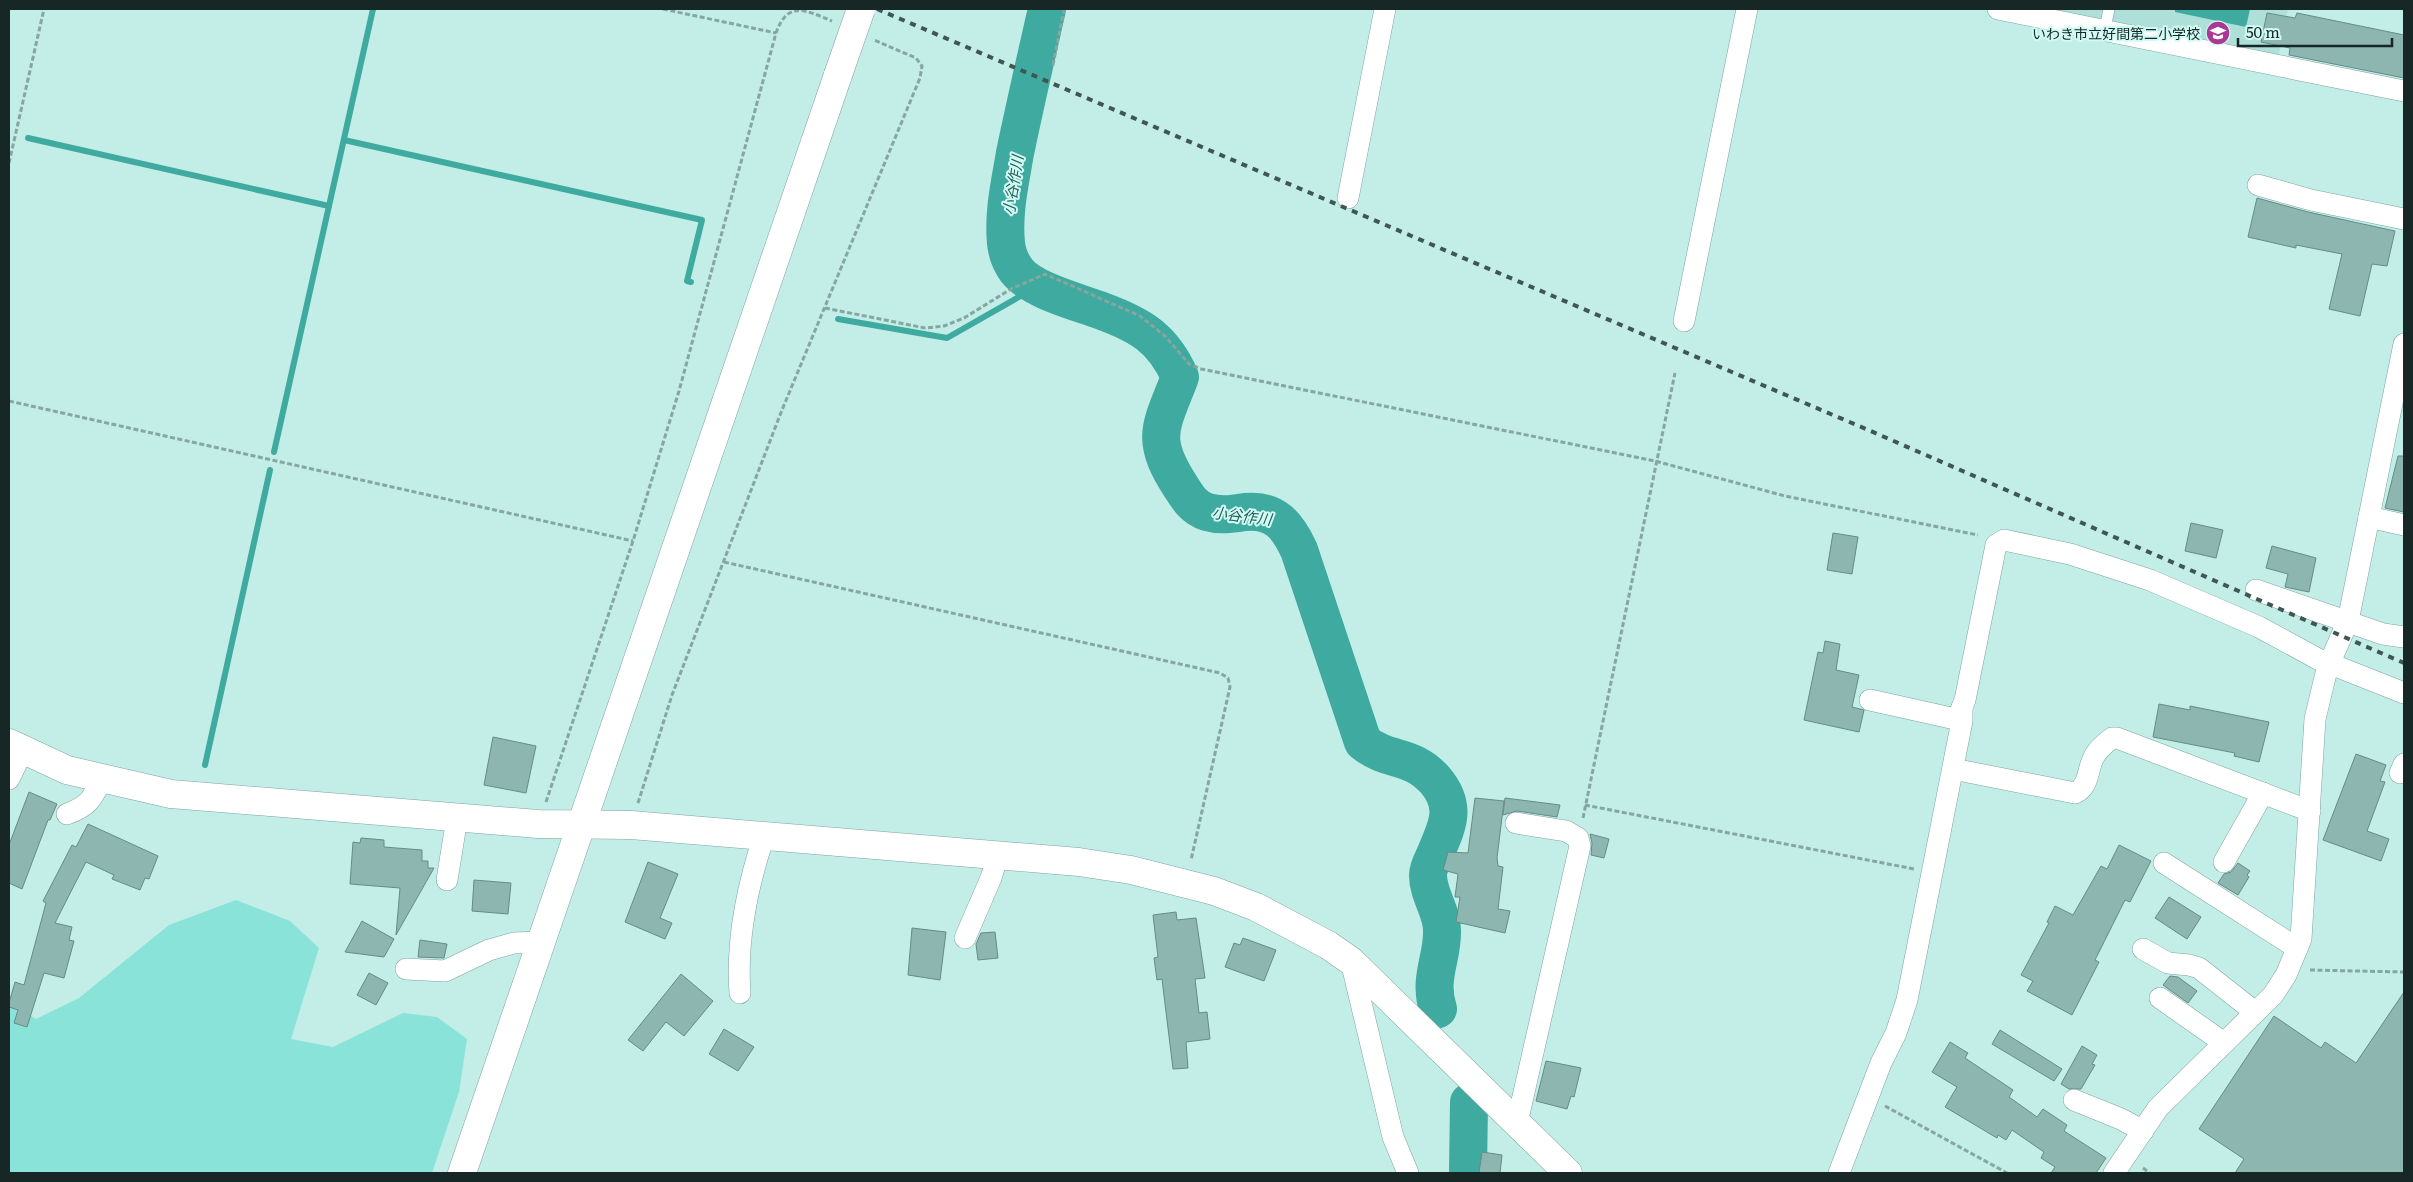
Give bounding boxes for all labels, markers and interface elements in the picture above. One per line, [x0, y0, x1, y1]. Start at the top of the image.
scale bar [2238, 15, 2392, 47]
school or university icon: いわき市立好間第二小学校 [2205, 20, 2231, 46]
text: 50 m [2246, 20, 2280, 43]
place label: いわき市立好間第二小学校 [2032, 23, 2200, 43]
water label: 小谷作川 [996, 152, 1028, 216]
water label: 小谷作川 [1211, 500, 1275, 530]

